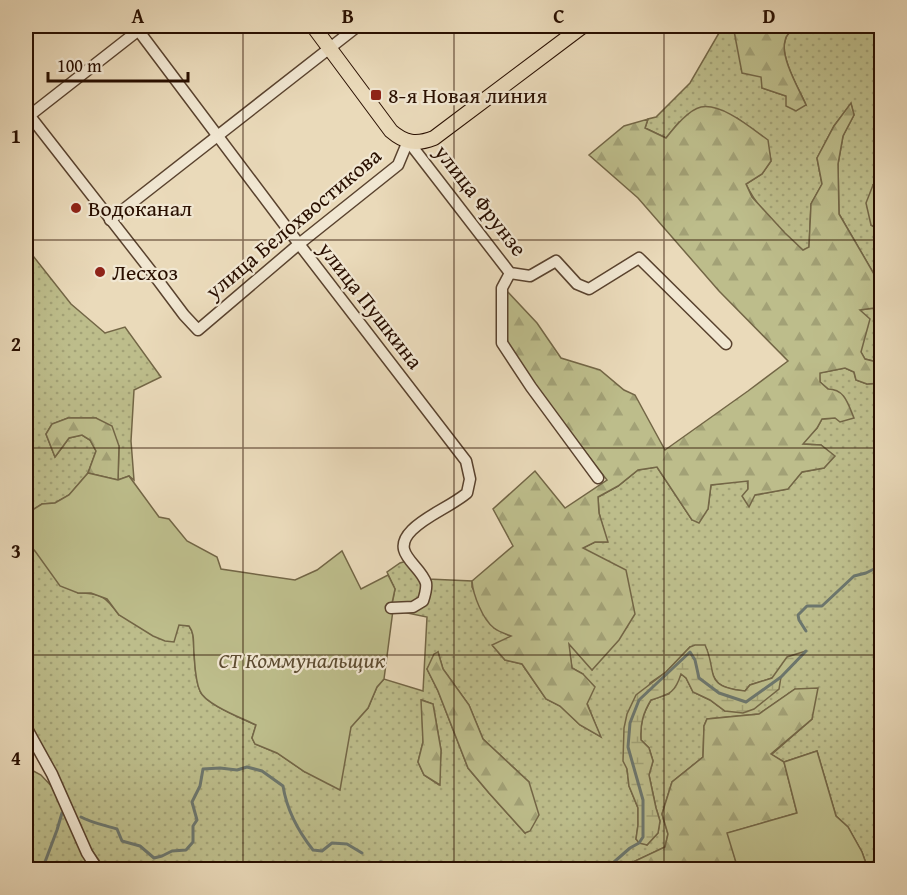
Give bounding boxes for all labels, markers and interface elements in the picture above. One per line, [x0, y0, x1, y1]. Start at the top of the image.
text: A [132, 1, 145, 30]
text: B [342, 1, 354, 30]
text: C [553, 1, 565, 30]
text: D [762, 1, 776, 30]
scale bar [48, 45, 188, 83]
text: 100 m [57, 52, 102, 79]
place label: 8-я Новая линия [388, 79, 547, 111]
marker: 8-я Новая линия [369, 88, 383, 102]
text: 1 [11, 121, 21, 150]
street label: улица Фрунзе [426, 136, 535, 263]
street label: улица Белохвостикова [197, 139, 388, 307]
place label: Водоканал [88, 192, 192, 224]
marker: Водоканал [69, 201, 83, 215]
street label: улица Пушкина [310, 234, 431, 376]
place label: Лесхоз [112, 256, 178, 288]
marker: Лесхоз [93, 265, 107, 279]
text: 2 [11, 329, 21, 358]
text: 3 [11, 536, 21, 565]
park label: СТ Коммунальщик [218, 644, 386, 676]
text: 4 [11, 743, 21, 772]

